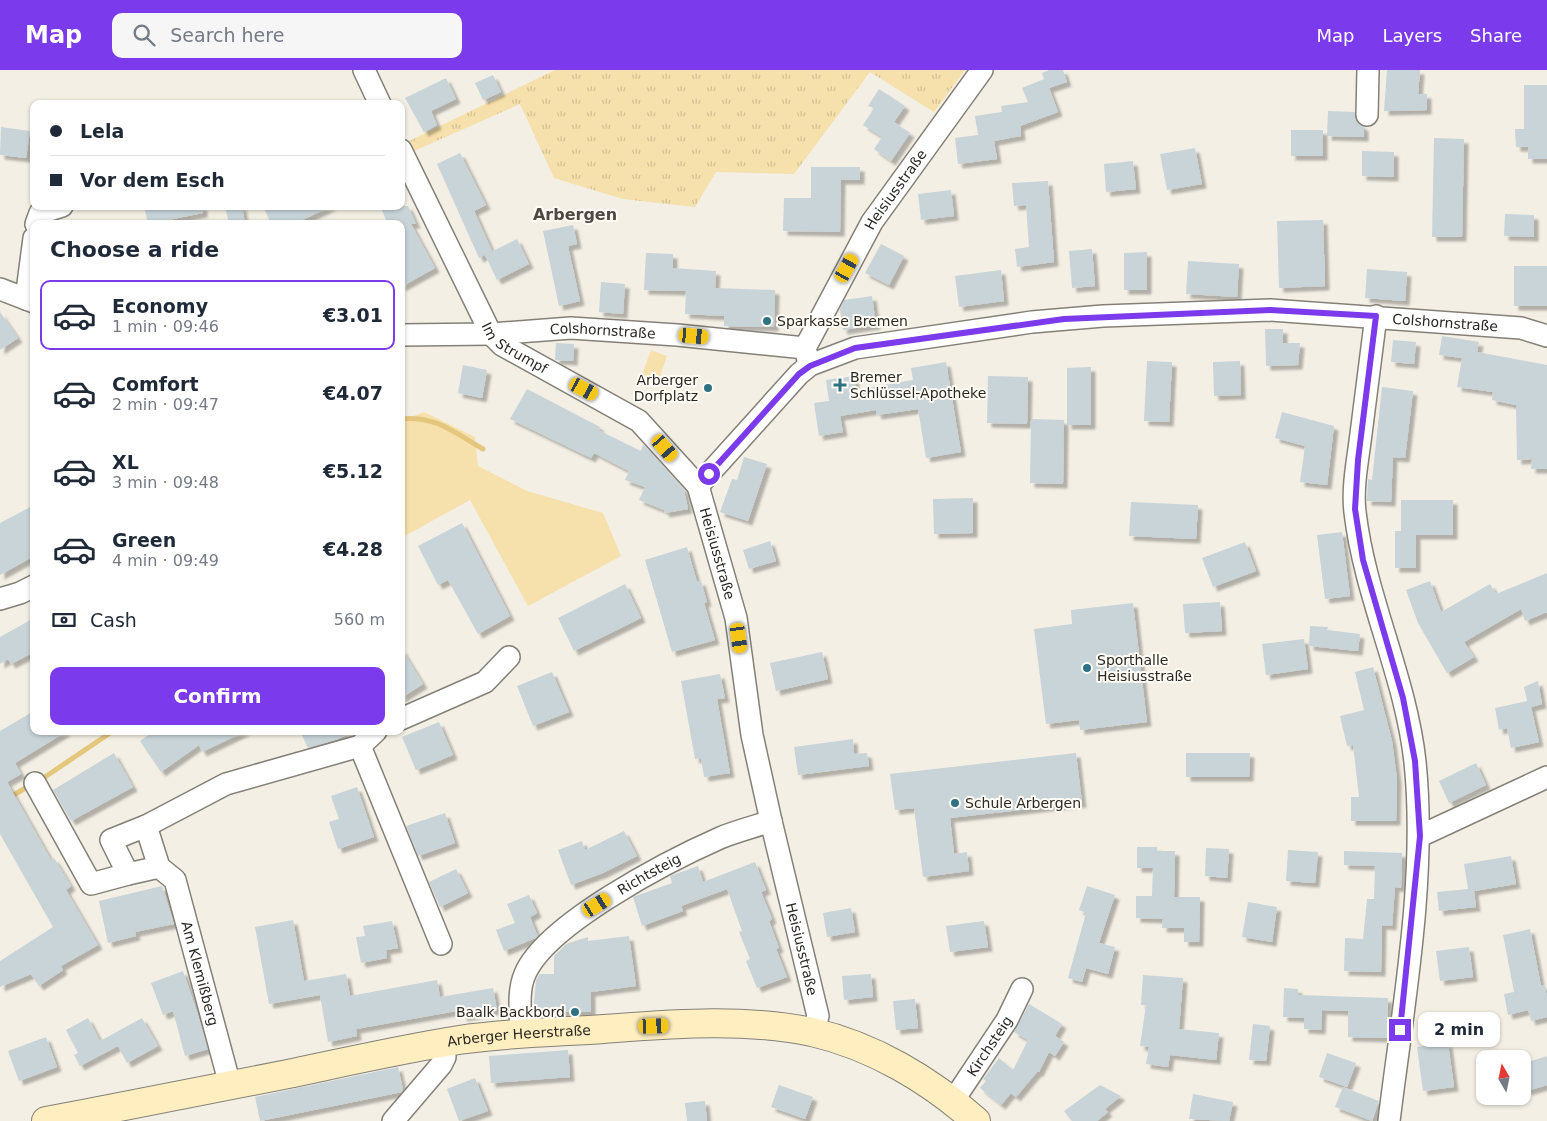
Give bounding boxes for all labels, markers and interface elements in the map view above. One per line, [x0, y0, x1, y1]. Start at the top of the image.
search box [112, 13, 462, 58]
text: Map [25, 21, 82, 49]
icon: search [130, 21, 158, 49]
text: Search here [170, 24, 284, 46]
text: Map [1316, 25, 1354, 46]
text: Layers [1382, 25, 1442, 46]
text: Share [1470, 25, 1522, 46]
text: Lela [80, 120, 124, 142]
street label: Heisiusstraße [861, 146, 930, 232]
text: Vor dem Esch [80, 169, 225, 191]
district label: Arbergen [533, 205, 617, 224]
text: Choose a ride [50, 237, 219, 262]
car [833, 251, 860, 285]
icon: car [52, 293, 97, 338]
text: Economy [112, 295, 208, 317]
text: €3.01 [323, 304, 383, 326]
street label: Colshornstraße [1392, 311, 1499, 334]
place label: Sparkasse Bremen [777, 313, 908, 329]
marker: Sparkasse Bremen [761, 315, 773, 327]
text: 1 min · 09:46 [112, 317, 219, 336]
street label: Im Strumpf [478, 320, 551, 377]
street label: Colshornstraße [549, 320, 656, 342]
car [678, 327, 709, 345]
place label: Bremer Schlüssel-Apotheke [850, 369, 986, 401]
icon: car [52, 371, 97, 416]
place label: Arberger Dorfplatz [634, 372, 698, 404]
text: Comfort [112, 373, 199, 395]
car [567, 375, 600, 403]
marker: Bremer Schlüssel-Apotheke [834, 379, 846, 391]
text: €4.07 [323, 382, 383, 404]
marker: Arberger Dorfplatz [702, 382, 714, 394]
text: 2 min · 09:47 [112, 395, 219, 414]
car [649, 432, 680, 464]
icon: car [52, 449, 97, 494]
text: XL [112, 451, 139, 473]
text: €5.12 [323, 460, 383, 482]
route start [698, 463, 720, 485]
text: 3 min · 09:48 [112, 473, 219, 492]
street label: Heisiusstraße [697, 506, 738, 601]
icon: car [52, 527, 97, 572]
text: Green [112, 529, 176, 551]
text: €4.28 [323, 538, 383, 560]
text: 4 min · 09:49 [112, 551, 219, 570]
icon: cash [50, 606, 78, 634]
text: Cash [90, 609, 137, 631]
text: 560 m [334, 610, 385, 629]
car [729, 622, 748, 654]
place label: Sporthalle Heisiusstraße [1097, 652, 1192, 684]
marker: Sporthalle Heisiusstraße [1081, 662, 1093, 674]
button: Confirm [50, 667, 385, 725]
place label: Schule Arbergen [965, 795, 1081, 811]
marker: Schule Arbergen [949, 797, 961, 809]
street label: Richtsteig [614, 850, 683, 898]
car [580, 891, 613, 919]
street label: Heisiusstraße [783, 901, 821, 997]
street label: Am Klemißberg [178, 920, 222, 1028]
place label: Baalk Backbord [456, 1004, 565, 1020]
marker: Baalk Backbord [569, 1006, 581, 1018]
callout: 2 min [1418, 1012, 1500, 1048]
street label: Kirchsteig [964, 1013, 1015, 1079]
car [638, 1018, 669, 1034]
route end [1389, 1019, 1411, 1041]
text: 2 min [1434, 1020, 1484, 1039]
street label: Arberger Heerstraße [446, 1022, 591, 1050]
north arrow [1476, 1050, 1531, 1105]
map controls [1476, 1050, 1531, 1105]

